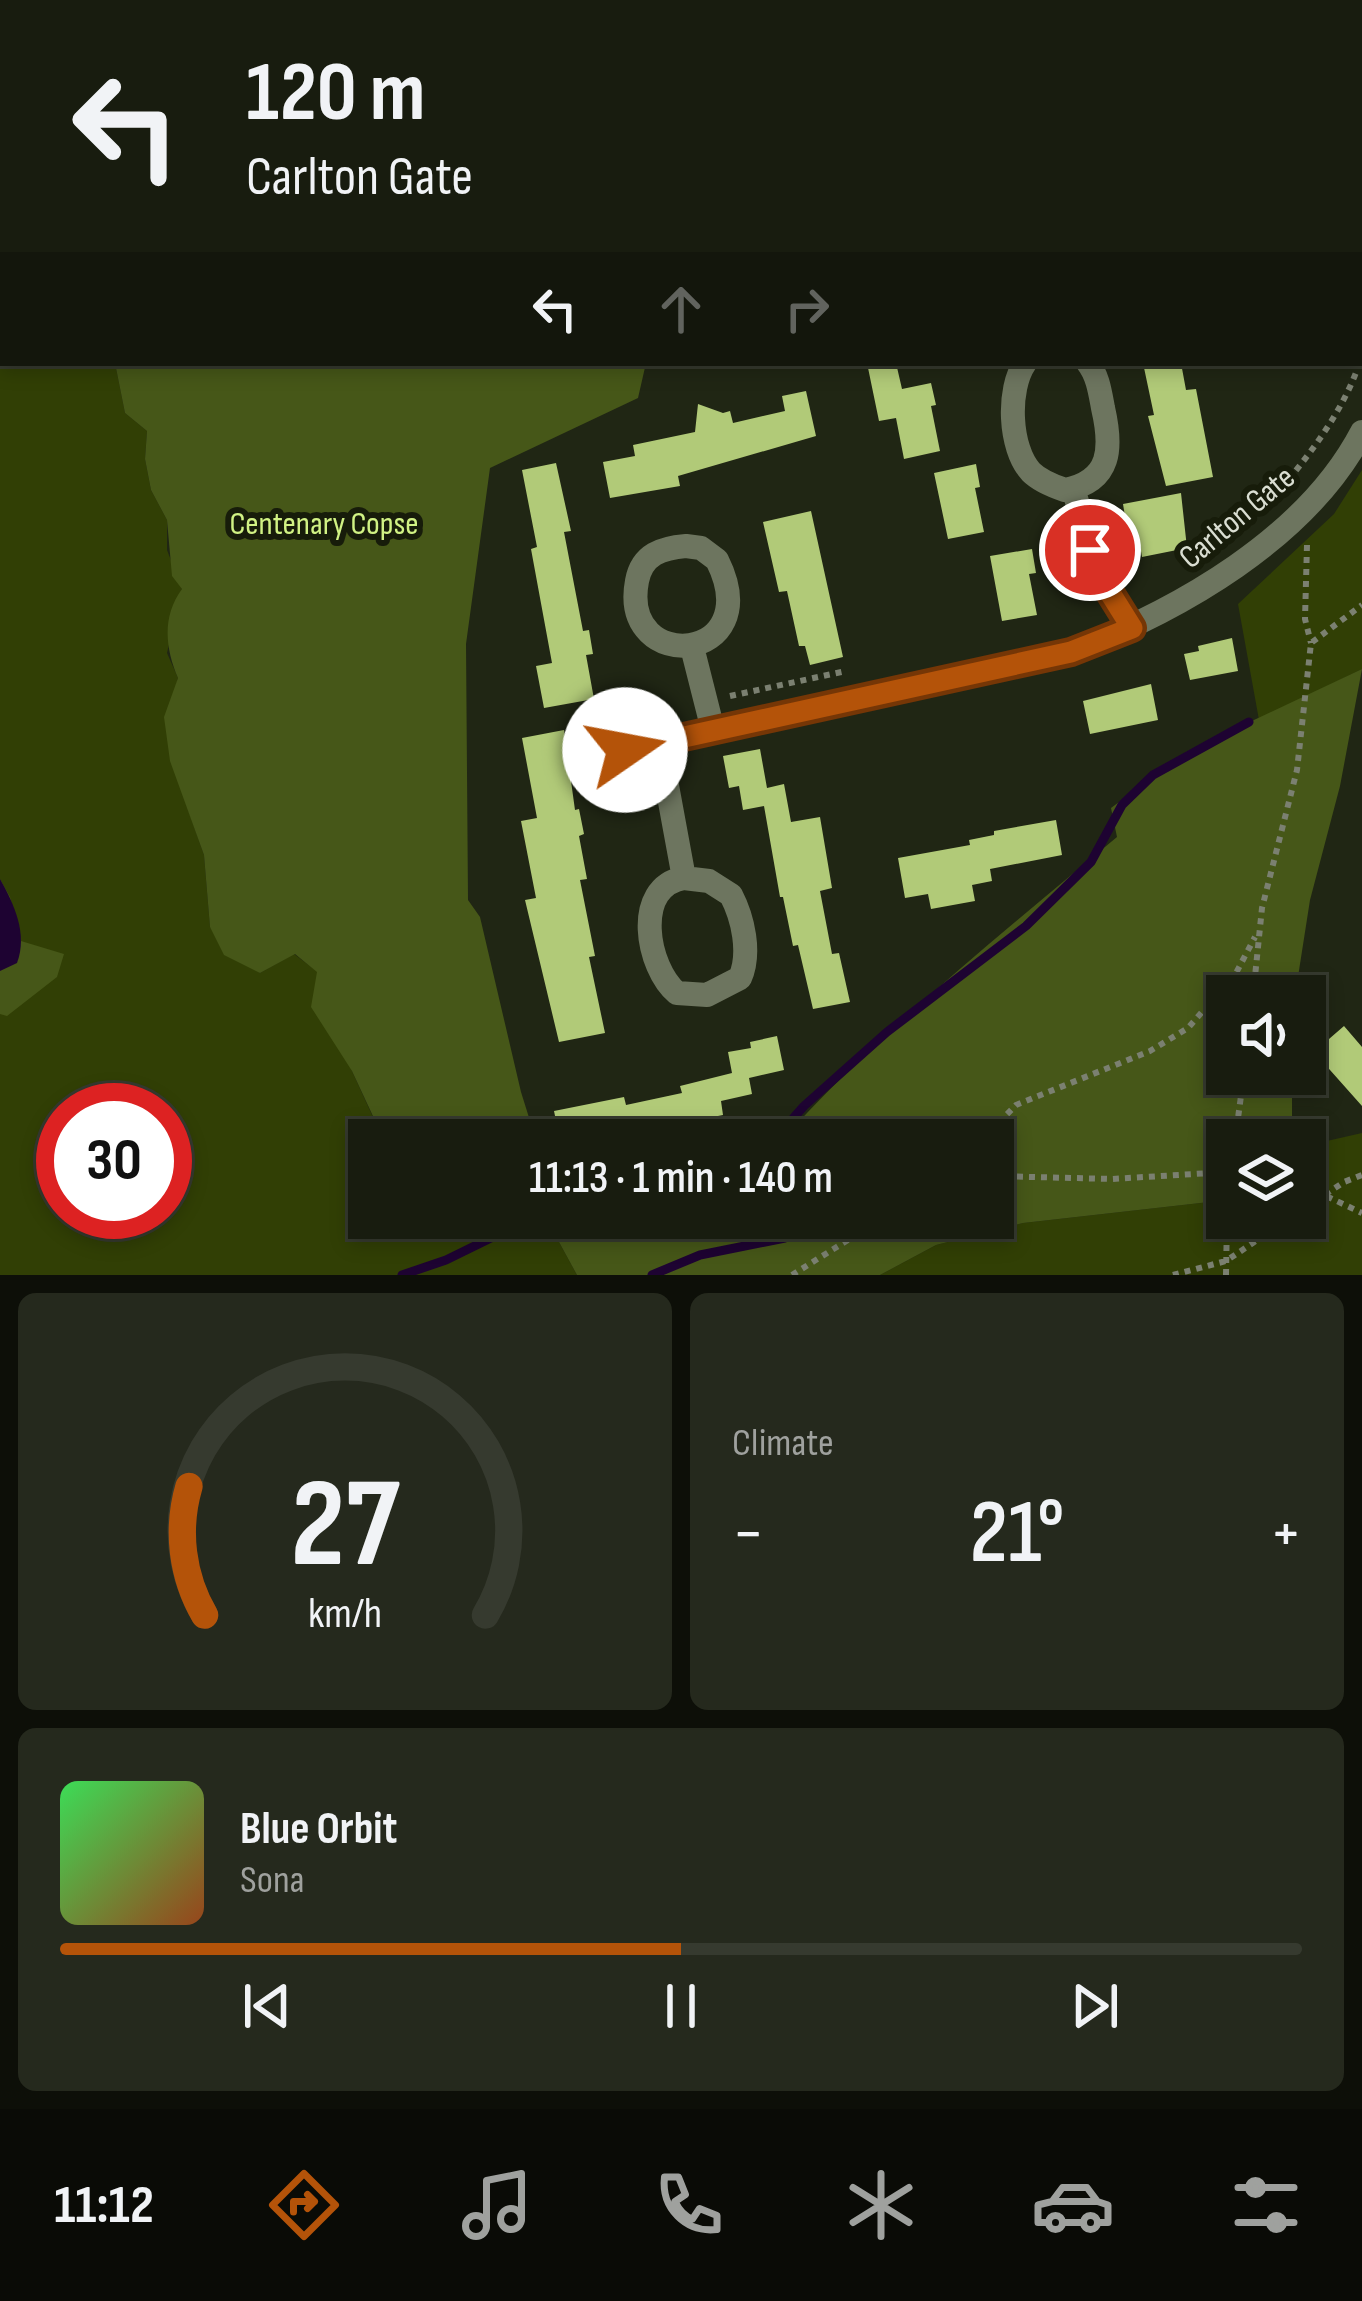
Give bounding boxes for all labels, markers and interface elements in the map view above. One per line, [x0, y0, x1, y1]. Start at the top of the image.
text: 120 m [246, 43, 425, 144]
icon: left [48, 48, 204, 204]
text: Carlton Gate [246, 145, 473, 210]
icon: left [522, 276, 588, 342]
icon: ahead [648, 276, 714, 342]
icon: right [774, 276, 840, 342]
street label: Carlton Gate [1171, 458, 1303, 577]
pin [1039, 499, 1141, 601]
park label: Centenary Copse [229, 504, 419, 544]
icon: arrive [1057, 517, 1123, 583]
position arrow [562, 687, 688, 813]
map controls [1206, 975, 1326, 1239]
button: sound [1206, 975, 1326, 1095]
speed limit sign: 30 [36, 1083, 192, 1239]
button: layers [1206, 1119, 1326, 1239]
text: 11:13 · 1 min · 140 m [529, 1151, 833, 1206]
text: Climate [732, 1420, 834, 1467]
text: 27 [290, 1452, 400, 1601]
text: 21° [969, 1480, 1065, 1588]
text: − [732, 1495, 764, 1574]
text: + [1270, 1495, 1302, 1574]
text: km/h [308, 1587, 382, 1639]
text: Blue Orbit [240, 1802, 397, 1857]
text: Sona [240, 1857, 305, 1904]
icon: previous [234, 1973, 300, 2039]
icon: pause [648, 1973, 714, 2039]
icon: next [1062, 1973, 1128, 2039]
icon: directions [262, 2163, 346, 2247]
icon: music [455, 2163, 539, 2247]
icon: phone [647, 2163, 731, 2247]
icon: climate [839, 2163, 923, 2247]
icon: car [1031, 2163, 1115, 2247]
icon: filters [1224, 2163, 1308, 2247]
text: 11:12 [54, 2173, 154, 2238]

